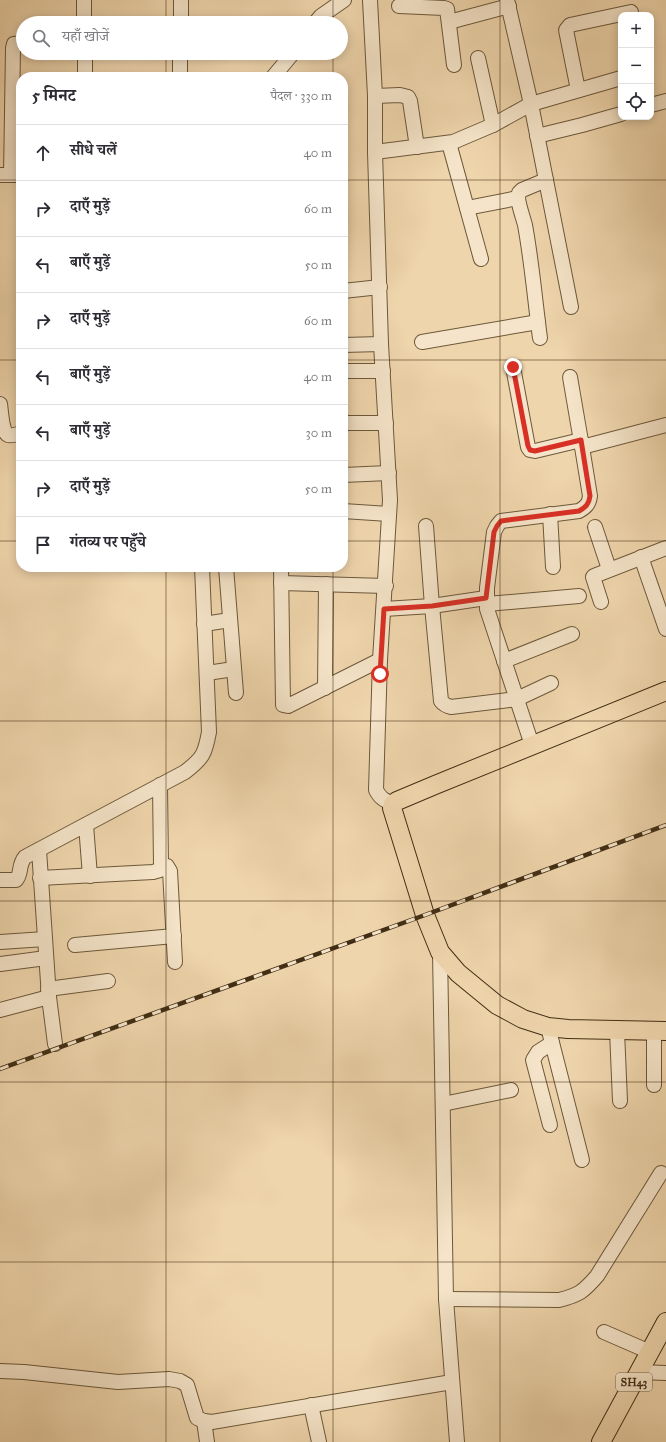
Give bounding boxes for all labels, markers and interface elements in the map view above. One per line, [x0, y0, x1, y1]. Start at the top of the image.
map controls [618, 12, 654, 120]
button: + [618, 12, 654, 48]
search box [16, 16, 348, 60]
icon: search [30, 27, 52, 49]
text: यहाँ खोजें [62, 27, 109, 45]
button: − [618, 48, 654, 84]
button: locate [618, 84, 654, 120]
text: 5 मिनट [32, 85, 76, 106]
text: पैदल · 330 m [271, 88, 332, 104]
text: सीधे चलें [70, 141, 117, 159]
icon: ahead [32, 142, 54, 164]
text: 40 m [303, 145, 332, 161]
text: दाएँ मुड़ें [70, 197, 110, 215]
icon: right [32, 198, 54, 220]
text: 60 m [304, 201, 332, 217]
text: बाएँ मुड़ें [70, 253, 110, 271]
icon: left [32, 254, 54, 276]
text: 50 m [305, 257, 332, 273]
text: दाएँ मुड़ें [70, 309, 110, 327]
icon: right [32, 310, 54, 332]
text: 60 m [304, 313, 332, 329]
route end [504, 358, 522, 376]
text: बाएँ मुड़ें [70, 365, 110, 383]
icon: left [32, 366, 54, 388]
text: 40 m [303, 369, 332, 385]
text: बाएँ मुड़ें [70, 421, 110, 439]
icon: left [32, 422, 54, 444]
text: 30 m [306, 425, 332, 441]
text: दाएँ मुड़ें [70, 477, 110, 495]
icon: right [32, 478, 54, 500]
text: 50 m [305, 481, 332, 497]
text: गंतव्य पर पहुँचे [70, 533, 146, 551]
icon: arrive [32, 534, 54, 556]
route start [371, 665, 389, 683]
road number: SH43 [616, 1373, 652, 1391]

